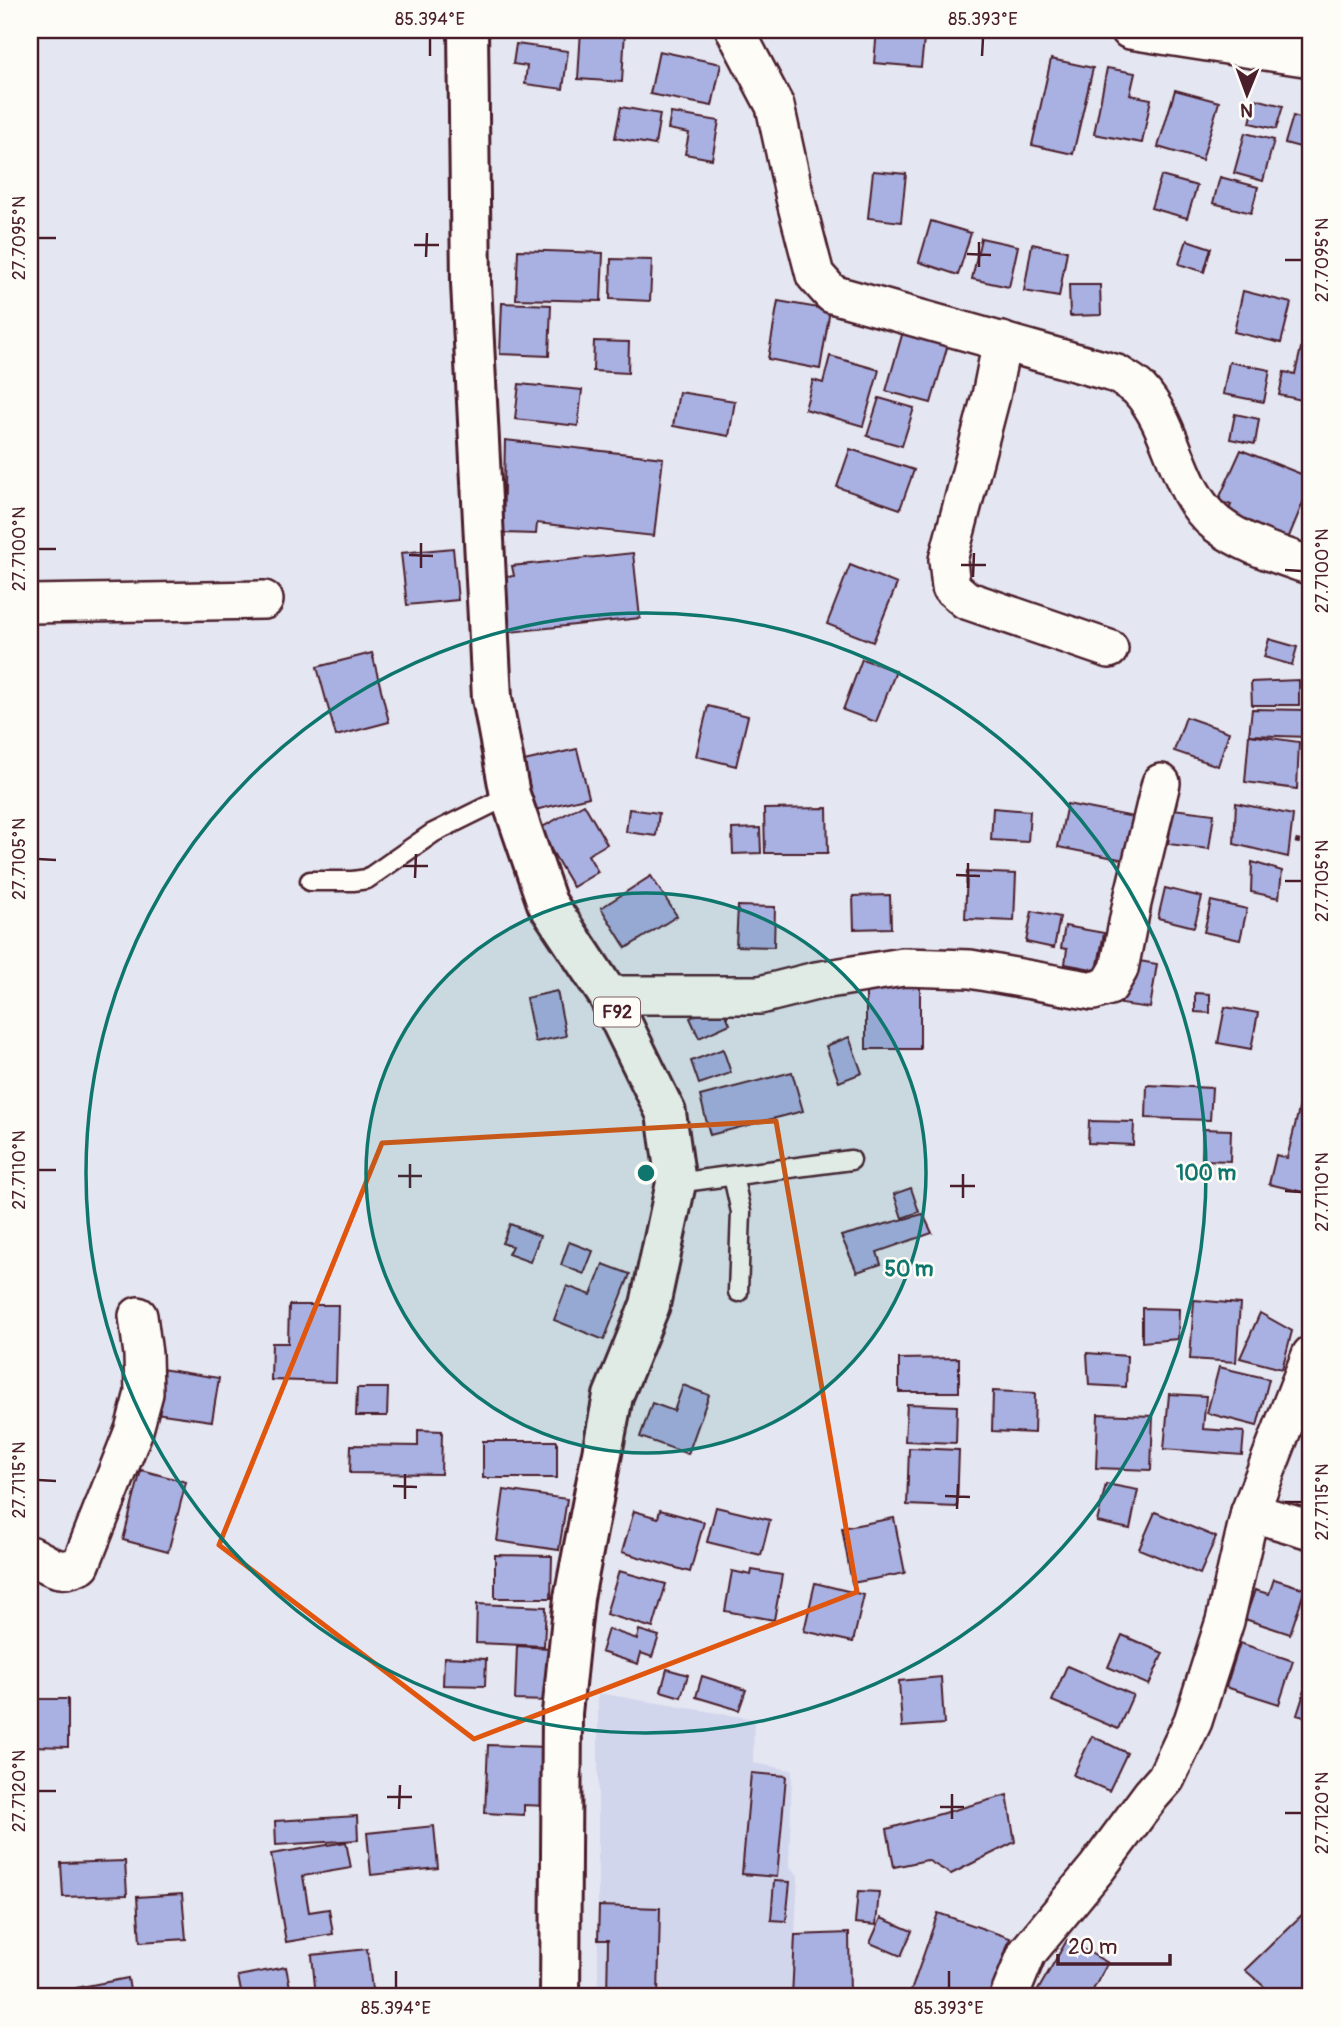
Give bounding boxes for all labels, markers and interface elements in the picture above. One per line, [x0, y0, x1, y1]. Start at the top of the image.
text: 85.394°E [395, 8, 465, 31]
text: 85.393°E [948, 8, 1018, 31]
north arrow [1212, 60, 1282, 130]
text: N [1240, 98, 1253, 122]
text: 27.7095°N [8, 196, 31, 280]
text: 27.7095°N [1311, 218, 1334, 302]
text: 27.7100°N [8, 507, 31, 591]
text: 27.7100°N [1311, 529, 1334, 613]
text: 27.7105°N [8, 818, 31, 900]
text: 27.7105°N [1311, 840, 1334, 922]
road number: F92 [594, 998, 640, 1027]
text: 27.7110°N [8, 1130, 31, 1210]
text: 27.7110°N [1311, 1152, 1334, 1232]
text: 100 m [1176, 1160, 1236, 1187]
centre of rings [634, 1161, 658, 1185]
text: 50 m [885, 1256, 934, 1283]
text: 27.7115°N [8, 1442, 31, 1518]
text: 27.7115°N [1311, 1464, 1334, 1540]
text: 27.7120°N [8, 1750, 31, 1832]
text: 27.7120°N [1311, 1772, 1334, 1854]
scale bar [1058, 1922, 1170, 1966]
text: 20 m [1068, 1934, 1117, 1961]
text: 85.394°E [361, 1997, 431, 2020]
text: 85.393°E [914, 1997, 984, 2020]

